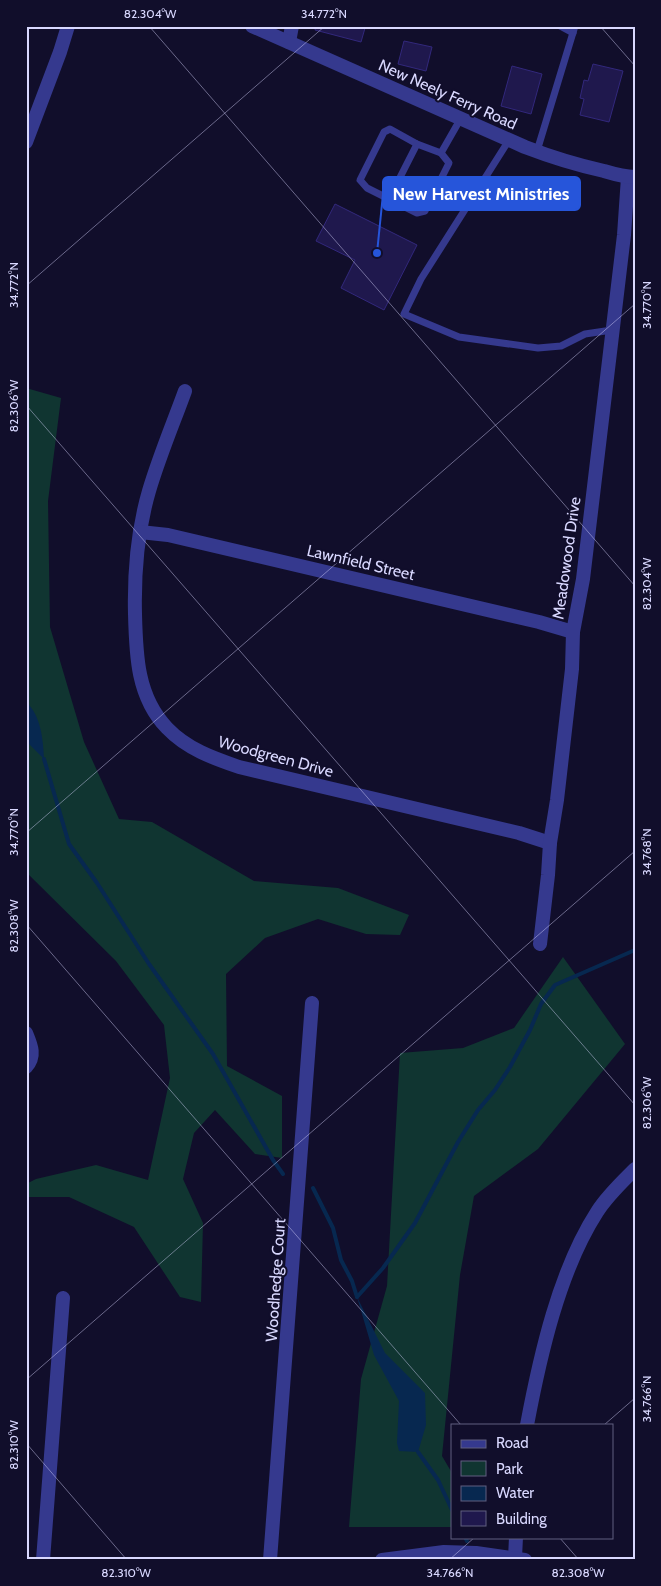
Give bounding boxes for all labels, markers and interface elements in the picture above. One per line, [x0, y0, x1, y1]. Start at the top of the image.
text: 82.304°W [124, 6, 177, 21]
text: 34.772°N [301, 6, 347, 21]
street label: New Neely Ferry Road [376, 55, 520, 134]
callout: New Harvest Ministries [383, 177, 580, 210]
text: New Harvest Ministries [393, 183, 570, 205]
text: 34.772°N [6, 262, 21, 308]
text: 34.770°N [639, 281, 654, 329]
text: 82.306°W [6, 379, 21, 432]
street label: Meadowood Drive [548, 495, 585, 621]
street label: Lawnfield Street [305, 541, 417, 584]
text: 82.304°W [639, 557, 654, 610]
street label: Woodgreen Drive [216, 732, 336, 781]
text: 34.770°N [6, 808, 21, 856]
text: 34.768°N [639, 828, 654, 876]
text: 82.308°W [6, 899, 21, 953]
text: 82.306°W [639, 1076, 654, 1129]
street label: Woodhedge Court [262, 1217, 289, 1342]
text: 34.766°N [639, 1376, 654, 1422]
text: 82.310°W [6, 1420, 21, 1470]
legend [451, 1424, 614, 1538]
text: Road [496, 1434, 529, 1452]
text: Park [496, 1460, 523, 1478]
text: Water [496, 1484, 534, 1502]
text: Building [496, 1510, 547, 1528]
text: 82.310°W [101, 1565, 151, 1580]
text: 34.766°N [427, 1565, 473, 1580]
text: 82.308°W [551, 1565, 605, 1580]

